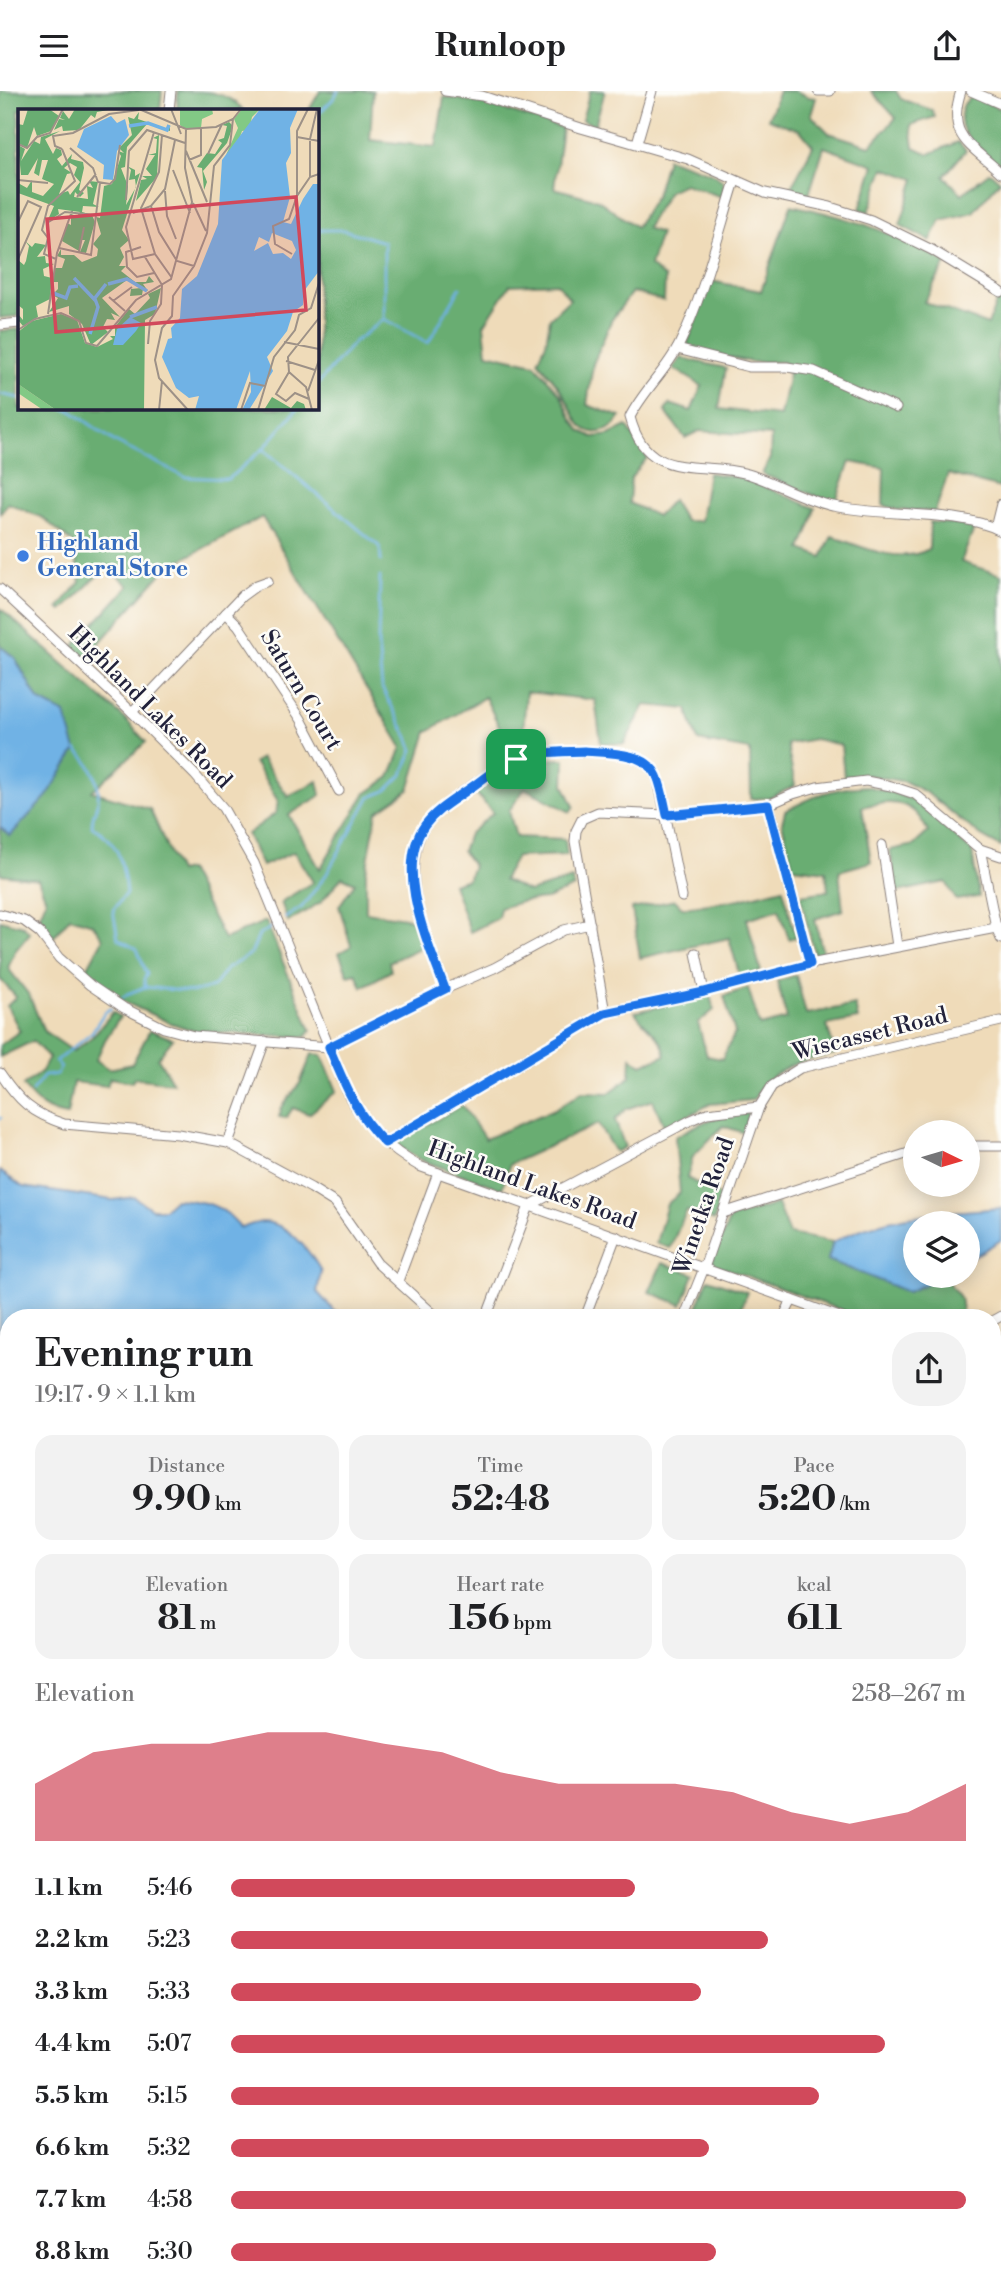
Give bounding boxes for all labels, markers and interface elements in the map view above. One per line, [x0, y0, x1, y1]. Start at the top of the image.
text: Runloop [435, 26, 566, 66]
icon: menu [35, 27, 73, 65]
icon: share [928, 27, 966, 65]
inset map [18, 109, 318, 409]
place label: Highland General Store [37, 529, 188, 583]
marker: Highland General Store [15, 548, 31, 564]
street label: Highland Lakes Road [62, 619, 238, 795]
street label: Saturn Court [254, 625, 348, 755]
pin [486, 729, 546, 789]
icon: arrive [497, 740, 535, 778]
street label: Wiscasset Road [789, 1001, 950, 1067]
north arrow [903, 1120, 980, 1197]
map controls [903, 1120, 980, 1288]
street label: Highland Lakes Road [424, 1134, 640, 1236]
street label: Winetka Road [667, 1134, 741, 1279]
button: layers [903, 1211, 980, 1288]
text: Evening run [35, 1331, 253, 1378]
button: share [892, 1332, 966, 1406]
text: 19:17 · 9 × 1.1 km [35, 1381, 196, 1409]
text: Distance [148, 1454, 225, 1478]
text: Time [478, 1454, 523, 1478]
text: Pace [794, 1454, 835, 1478]
text: 9.90 [132, 1478, 211, 1521]
text: 52:48 [451, 1478, 550, 1521]
text: 5:20 [758, 1478, 836, 1521]
text: km [211, 1492, 242, 1516]
text: /km [836, 1492, 871, 1516]
text: Elevation [146, 1573, 228, 1597]
text: Heart rate [457, 1573, 544, 1597]
text: kcal [797, 1573, 831, 1597]
text: 81 [157, 1597, 196, 1640]
text: 156 [449, 1597, 510, 1640]
text: 611 [786, 1597, 842, 1640]
text: m [196, 1611, 216, 1635]
text: bpm [510, 1611, 552, 1635]
text: Elevation [35, 1680, 135, 1708]
text: 258–267 m [851, 1680, 966, 1708]
text: 1.1 km [35, 1874, 103, 1902]
text: 5:46 [147, 1874, 193, 1902]
text: 2.2 km [35, 1926, 109, 1954]
text: 5:23 [147, 1926, 191, 1954]
text: 3.3 km [35, 1978, 108, 2006]
text: 5:33 [147, 1978, 190, 2006]
text: 4.4 km [35, 2030, 111, 2058]
text: 5:07 [147, 2030, 191, 2058]
text: 5.5 km [35, 2082, 109, 2110]
text: 5:15 [147, 2082, 187, 2110]
text: 6.6 km [35, 2134, 109, 2162]
text: 5:32 [147, 2134, 191, 2162]
text: 7.7 km [35, 2186, 106, 2214]
text: 4:58 [147, 2186, 193, 2214]
text: 8.8 km [35, 2238, 109, 2266]
text: 5:30 [147, 2238, 193, 2266]

